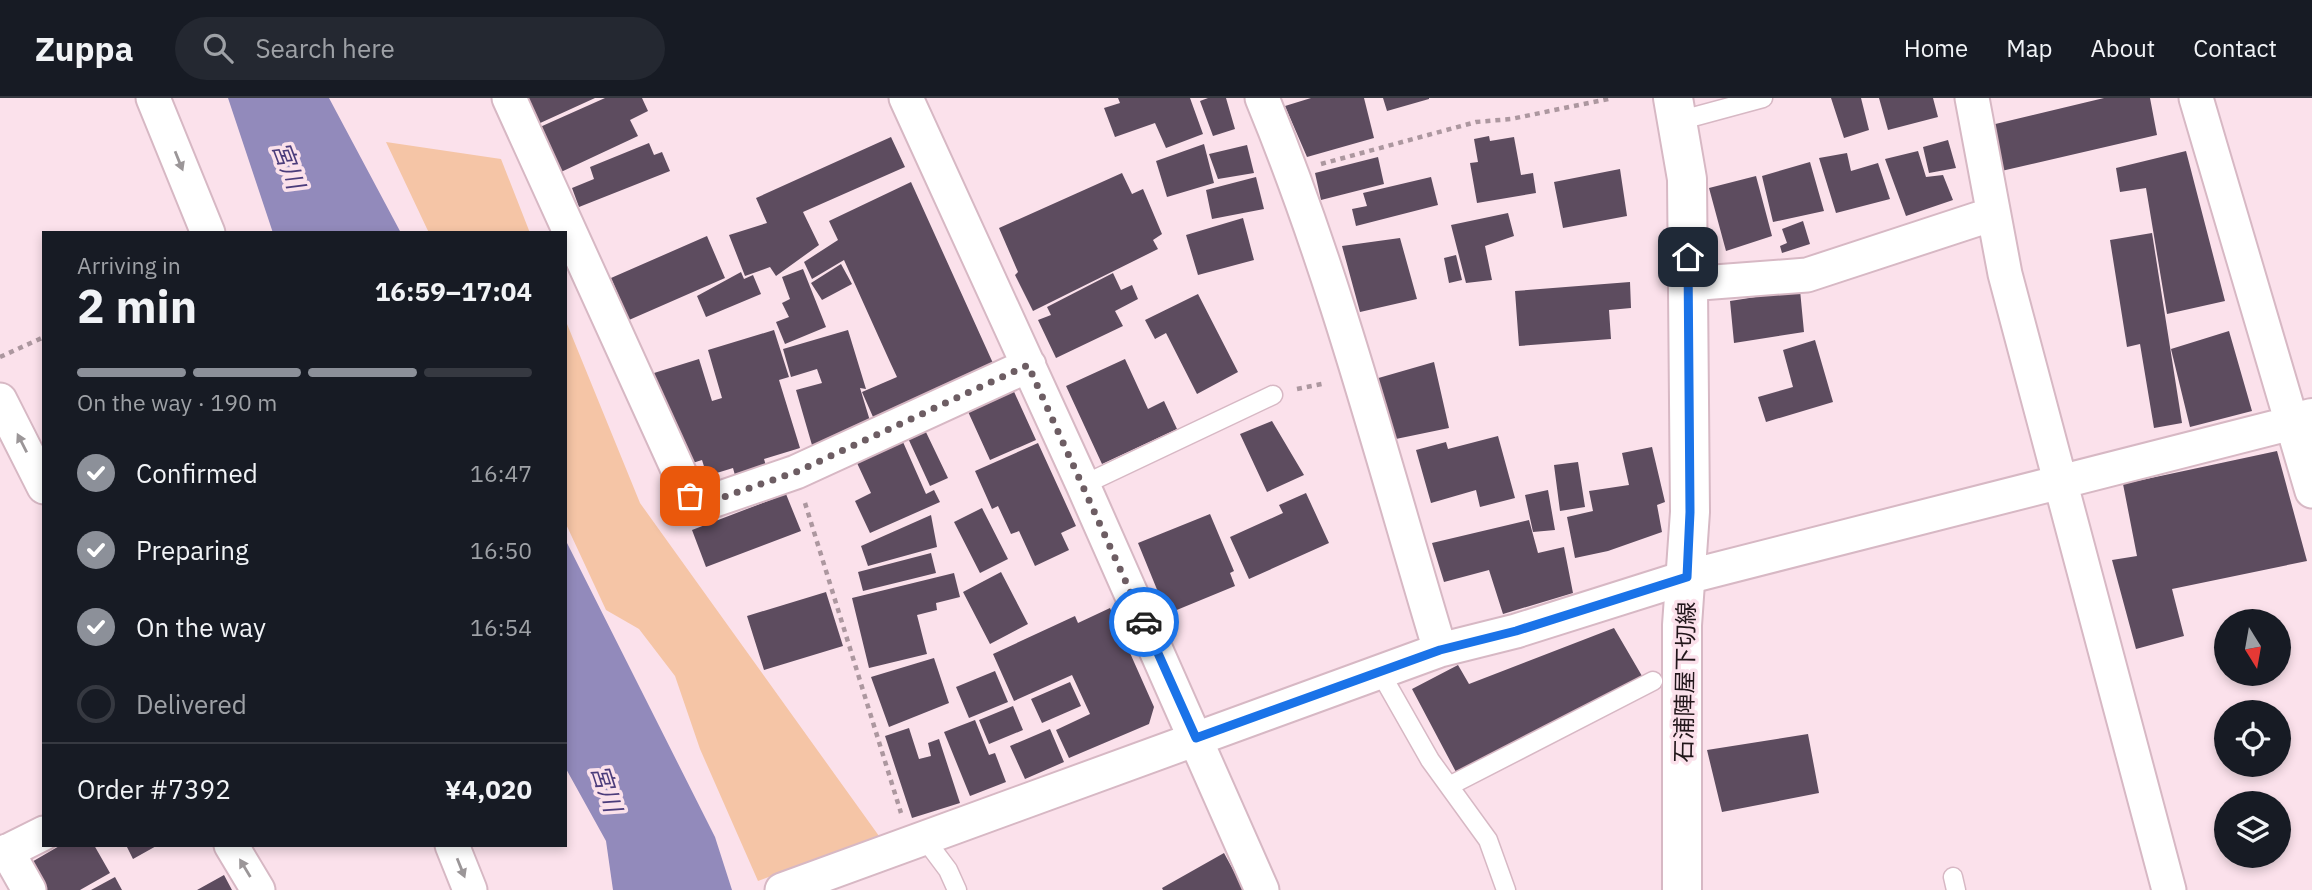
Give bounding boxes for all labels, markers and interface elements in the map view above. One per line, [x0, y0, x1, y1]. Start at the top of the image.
search box [175, 17, 665, 80]
text: Zuppa [35, 27, 133, 70]
icon: search [199, 29, 237, 67]
text: Search here [255, 31, 395, 65]
text: Home [1904, 32, 1968, 64]
text: Map [2006, 32, 2052, 64]
text: About [2090, 32, 2155, 64]
text: Contact [2193, 32, 2277, 64]
water label: 宮川 [265, 137, 314, 196]
one-way arrow [173, 151, 185, 171]
pin [1658, 227, 1718, 287]
icon: home [1669, 238, 1707, 276]
text: Arriving in [77, 250, 181, 280]
text: 16:59–17:04 [375, 274, 532, 308]
text: 2 min [77, 276, 197, 336]
text: On the way · 190 m [77, 387, 277, 417]
one-way arrow [16, 433, 28, 453]
icon: check [77, 454, 115, 492]
text: Confirmed [136, 456, 258, 490]
text: 16:47 [470, 458, 532, 488]
pin [660, 466, 720, 526]
icon: bag [671, 477, 709, 515]
icon: check [77, 531, 115, 569]
text: Preparing [136, 533, 249, 567]
text: 16:50 [470, 535, 532, 565]
courier [1109, 587, 1179, 657]
street label: 石浦陣屋下切線 [1668, 601, 1700, 763]
icon: car [1125, 603, 1163, 641]
icon: check [77, 608, 115, 646]
north arrow [2214, 609, 2291, 686]
map controls [2214, 609, 2291, 868]
text: On the way [136, 610, 266, 644]
text: 16:54 [470, 612, 532, 642]
text: Delivered [136, 687, 247, 721]
button: locate [2214, 700, 2291, 777]
water label: 宮川 [584, 760, 631, 819]
text: Order #7392 [77, 772, 231, 806]
text: ¥4,020 [445, 772, 532, 806]
button: layers [2214, 791, 2291, 868]
one-way arrow [456, 857, 467, 878]
one-way arrow [238, 858, 251, 877]

